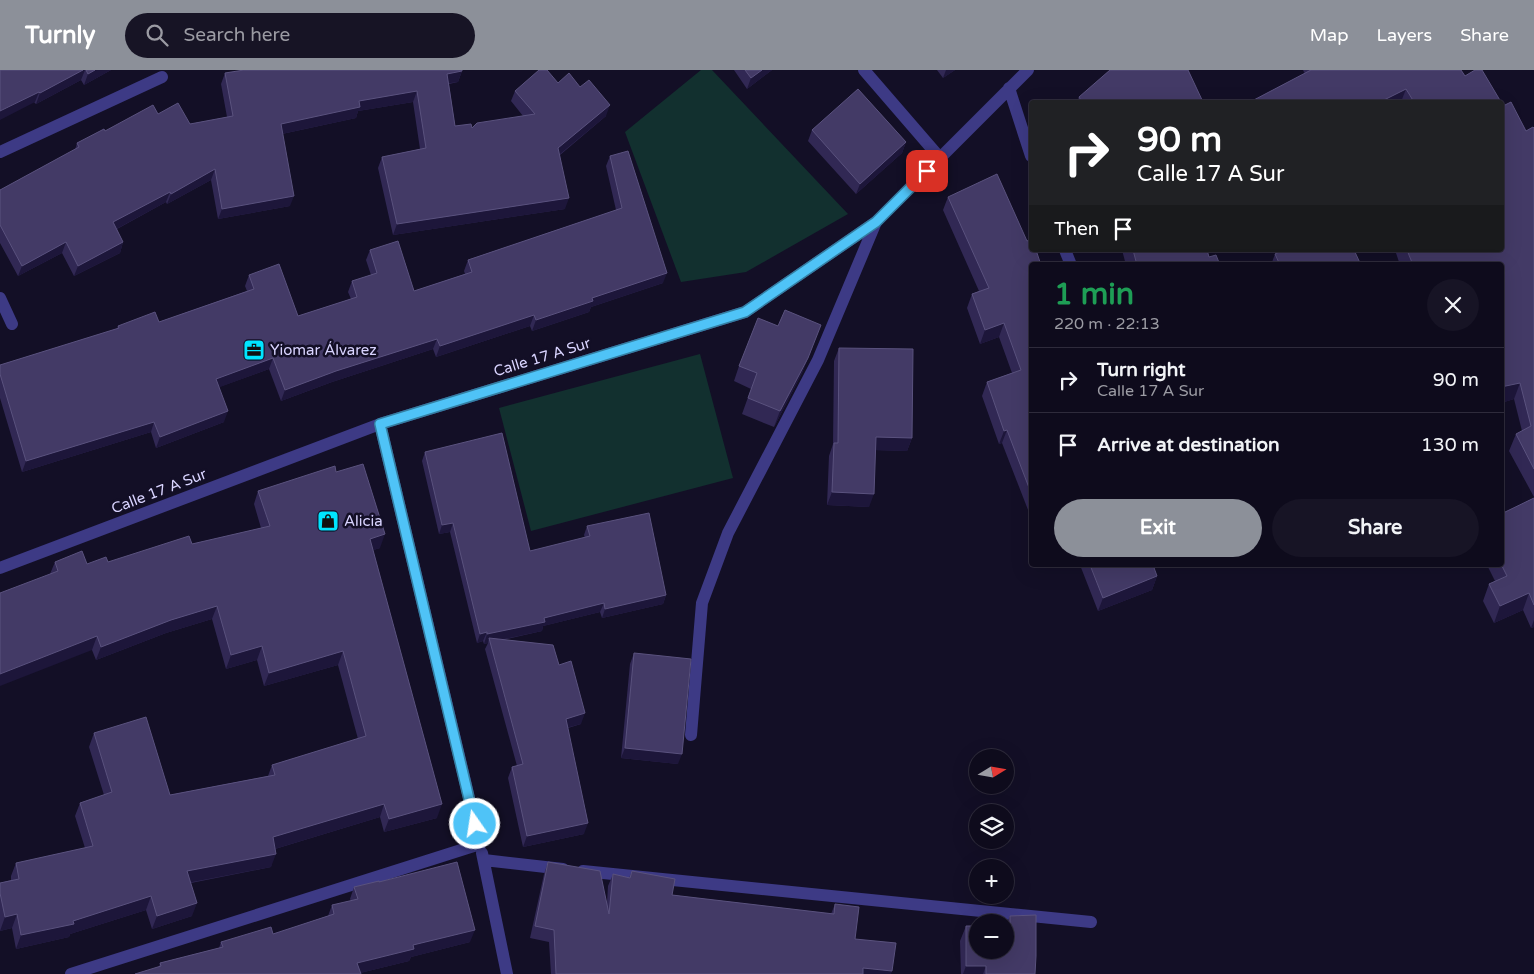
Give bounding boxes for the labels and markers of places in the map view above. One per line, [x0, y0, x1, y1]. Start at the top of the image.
pin [906, 150, 948, 192]
office icon: Yiomar Álvarez [242, 338, 266, 362]
place label: Yiomar Álvarez [270, 341, 377, 359]
shop icon: Alicia [316, 509, 340, 533]
place label: Alicia [344, 512, 383, 530]

